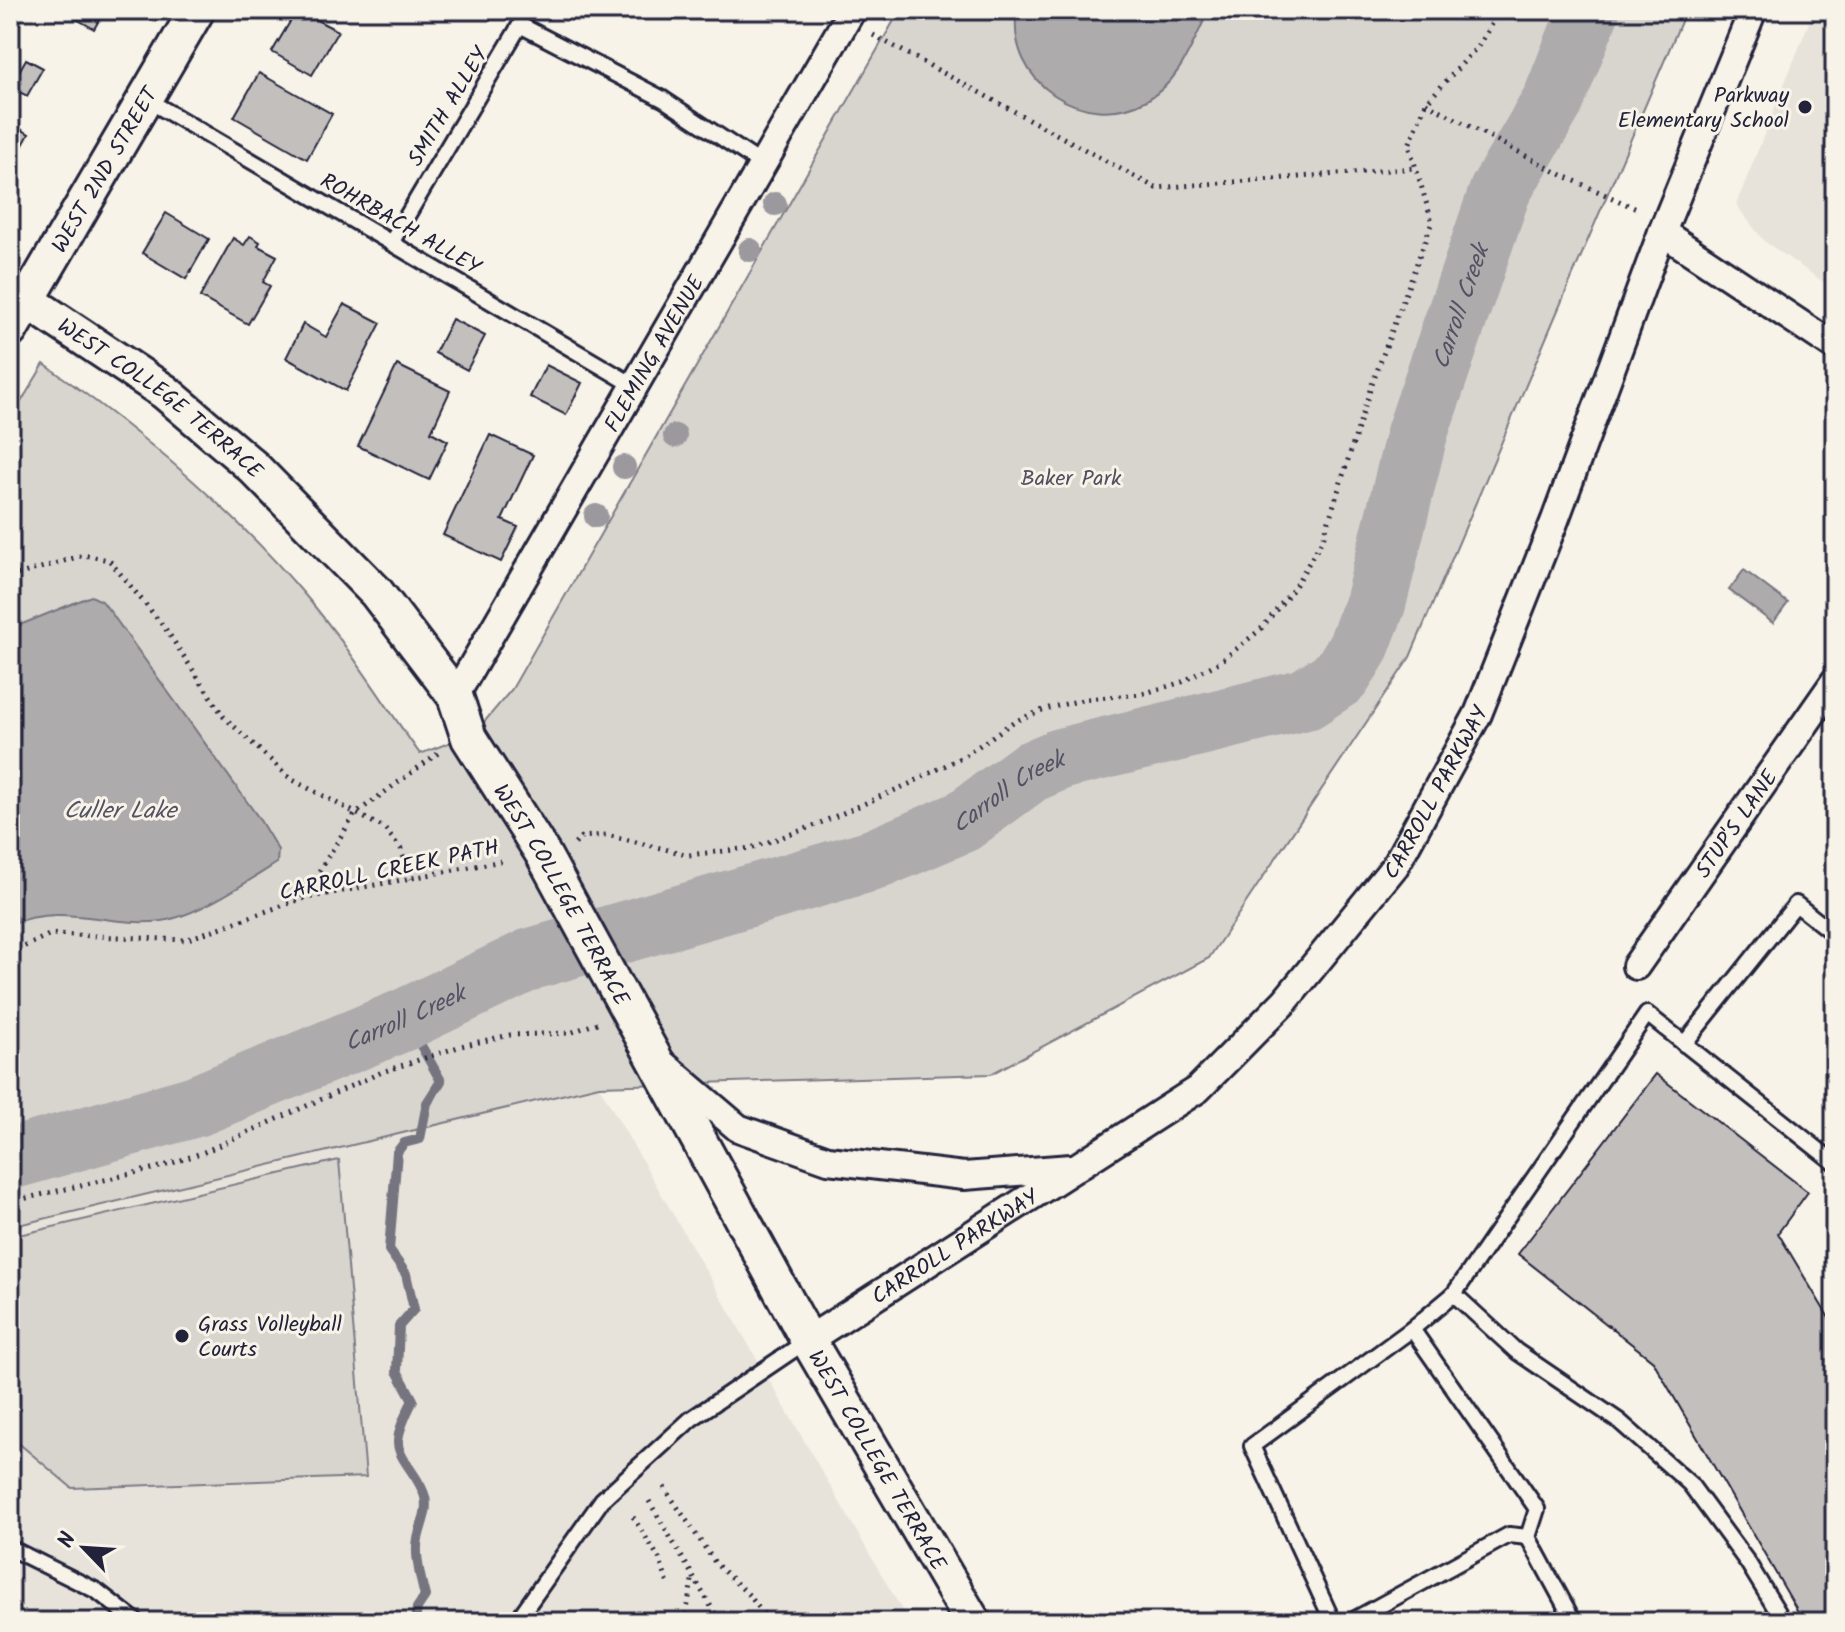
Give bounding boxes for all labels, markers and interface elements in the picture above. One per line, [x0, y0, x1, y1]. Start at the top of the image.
street label: SMITH ALLEY [400, 40, 499, 174]
street label: WEST 2ND STREET [44, 79, 169, 260]
place label: Parkway Elementary School [1618, 79, 1790, 139]
marker: Parkway Elementary School [1796, 98, 1814, 116]
street label: ROHRBACH ALLEY [313, 165, 488, 286]
water label: Carroll Creek [1422, 236, 1502, 374]
street label: FLEMING AVENUE [596, 268, 715, 440]
street label: WEST COLLEGE TERRACE [49, 310, 271, 489]
park label: Baker Park [1021, 462, 1122, 497]
street label: CARROLL PARKWAY [1376, 700, 1500, 888]
water label: Carroll Creek [947, 740, 1075, 845]
street label: STUP'S LANE [1687, 762, 1789, 886]
street label: WEST COLLEGE TERRACE [483, 778, 638, 1014]
water label: Culler Lake [64, 792, 178, 831]
street label: CARROLL CREEK PATH [276, 831, 503, 912]
water label: Carroll Creek [339, 974, 476, 1063]
street label: CARROLL PARKWAY [865, 1180, 1047, 1315]
place label: Grass Volleyball Courts [198, 1308, 343, 1368]
marker: Grass Volleyball Courts [173, 1327, 191, 1345]
street label: WEST COLLEGE TERRACE [798, 1344, 955, 1579]
north arrow [44, 1508, 124, 1588]
text: N [49, 1527, 87, 1554]

